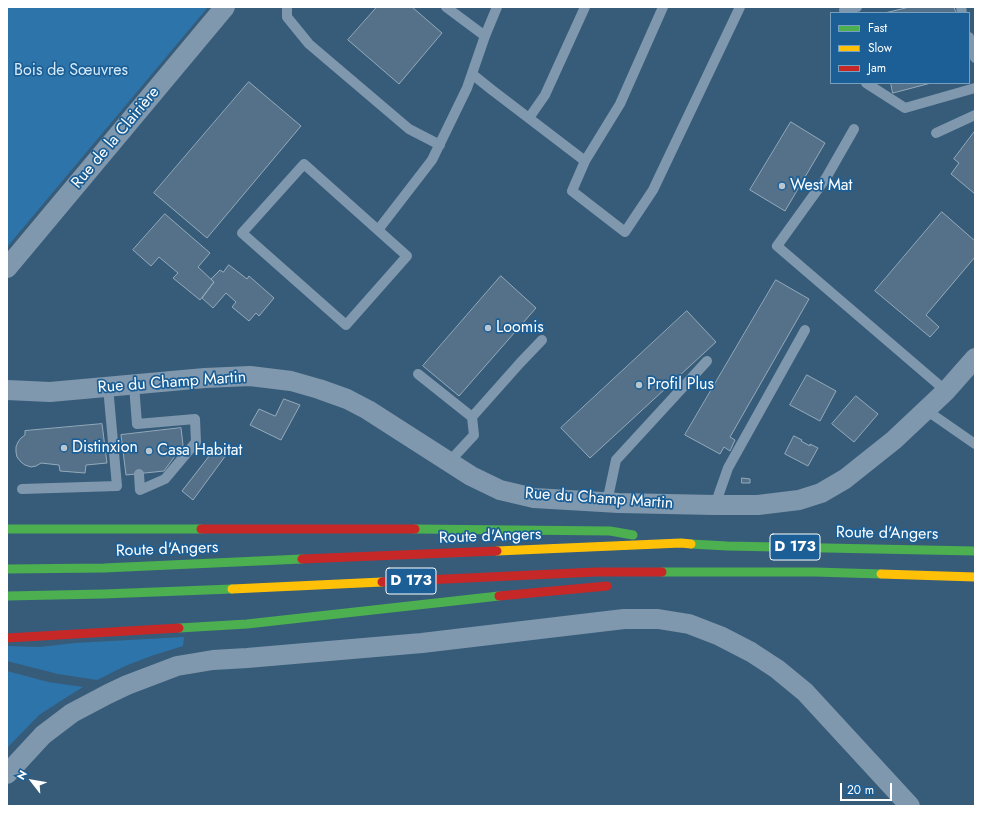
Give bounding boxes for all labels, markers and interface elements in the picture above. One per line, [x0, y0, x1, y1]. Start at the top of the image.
legend [830, 12, 970, 84]
text: Fast [868, 19, 887, 37]
text: Slow [868, 39, 892, 57]
text: Jam [868, 59, 886, 77]
park label: Bois de Sœuvres [14, 61, 128, 81]
street label: Rue de la Clairière [68, 83, 164, 193]
place label: West Mat [790, 176, 852, 196]
marker: West Mat [777, 181, 787, 191]
place label: Loomis [496, 318, 544, 338]
marker: Loomis [483, 323, 493, 333]
street label: Rue du Champ Martin [97, 368, 247, 398]
place label: Profil Plus [647, 375, 714, 395]
marker: Profil Plus [634, 380, 644, 390]
place label: Distinxion [72, 438, 138, 458]
place label: Casa Habitat [157, 441, 242, 461]
marker: Distinxion [59, 443, 69, 453]
marker: Casa Habitat [144, 446, 154, 456]
street label: Rue du Champ Martin [524, 484, 674, 514]
street label: Route d'Angers [836, 524, 938, 544]
street label: Route d'Angers [438, 526, 542, 548]
road number: D 173 [770, 534, 820, 560]
street label: Route d'Angers [115, 539, 219, 561]
road number: D 173 [386, 568, 436, 594]
north arrow [12, 761, 52, 801]
text: N [13, 767, 31, 783]
scale bar [842, 775, 894, 801]
text: 20 m [847, 781, 874, 799]

